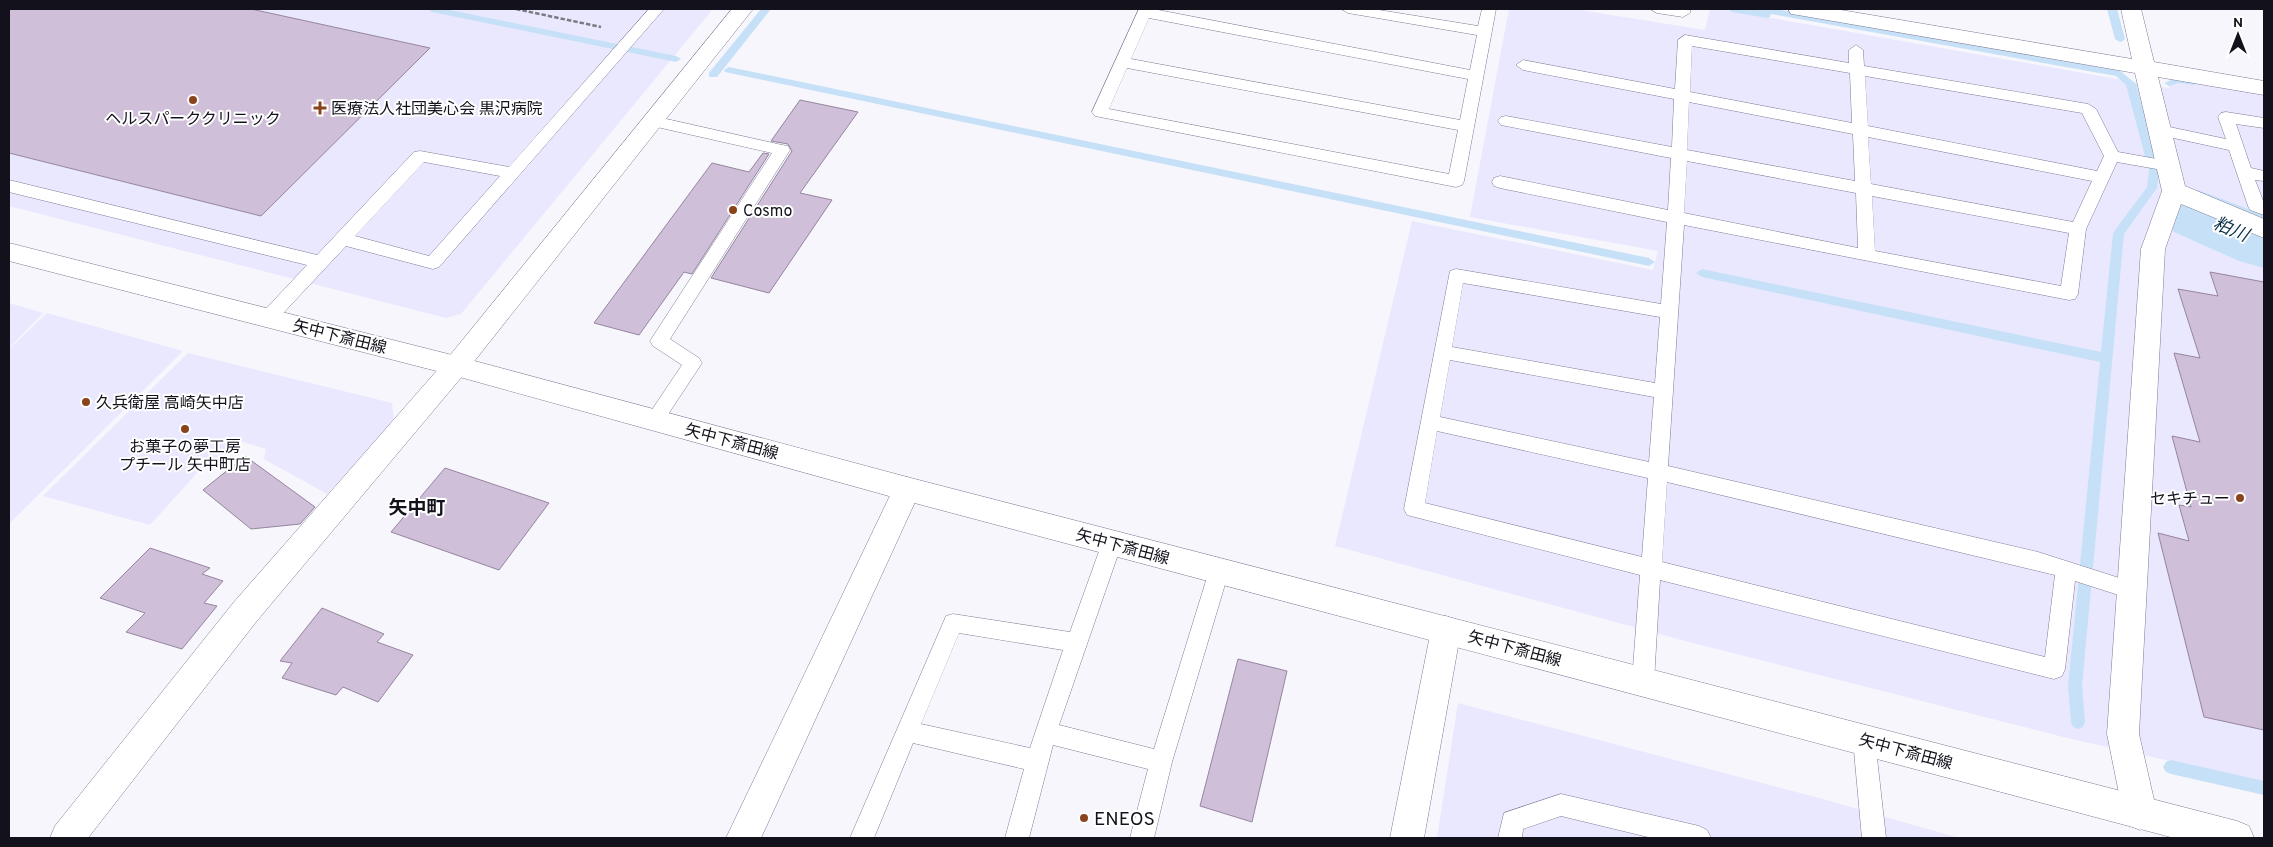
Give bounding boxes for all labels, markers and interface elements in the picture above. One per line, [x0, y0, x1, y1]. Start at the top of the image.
north arrow [2213, 10, 2263, 60]
text: N [2233, 15, 2243, 32]
marker: ヘルスパーククリニック [187, 94, 199, 106]
place label: 医療法人社団美心会 黒沢病院 [331, 100, 543, 120]
marker: 医療法人社団美心会 黒沢病院 [313, 101, 327, 115]
place label: ヘルスパーククリニック [105, 110, 281, 130]
place label: Cosmo [743, 202, 792, 222]
marker: Cosmo [727, 204, 739, 216]
water label: 粕川 [2209, 213, 2253, 249]
street label: 矢中下斎田線 [291, 317, 389, 359]
place label: 久兵衛屋 高崎矢中店 [96, 394, 244, 414]
marker: 久兵衛屋 高崎矢中店 [80, 396, 92, 408]
street label: 矢中下斎田線 [683, 421, 780, 465]
marker: お菓子の夢工房 プチール 矢中町店 [179, 423, 191, 435]
place label: お菓子の夢工房 プチール 矢中町店 [119, 438, 251, 476]
place label: セキチュー [2150, 490, 2230, 510]
marker: セキチュー [2234, 492, 2246, 504]
district label: 矢中町 [388, 497, 446, 521]
street label: 矢中下斎田線 [1074, 526, 1171, 570]
street label: 矢中下斎田線 [1466, 628, 1563, 672]
street label: 矢中下斎田線 [1857, 731, 1954, 775]
place label: ENEOS [1094, 808, 1155, 832]
marker: ENEOS [1078, 812, 1090, 824]

